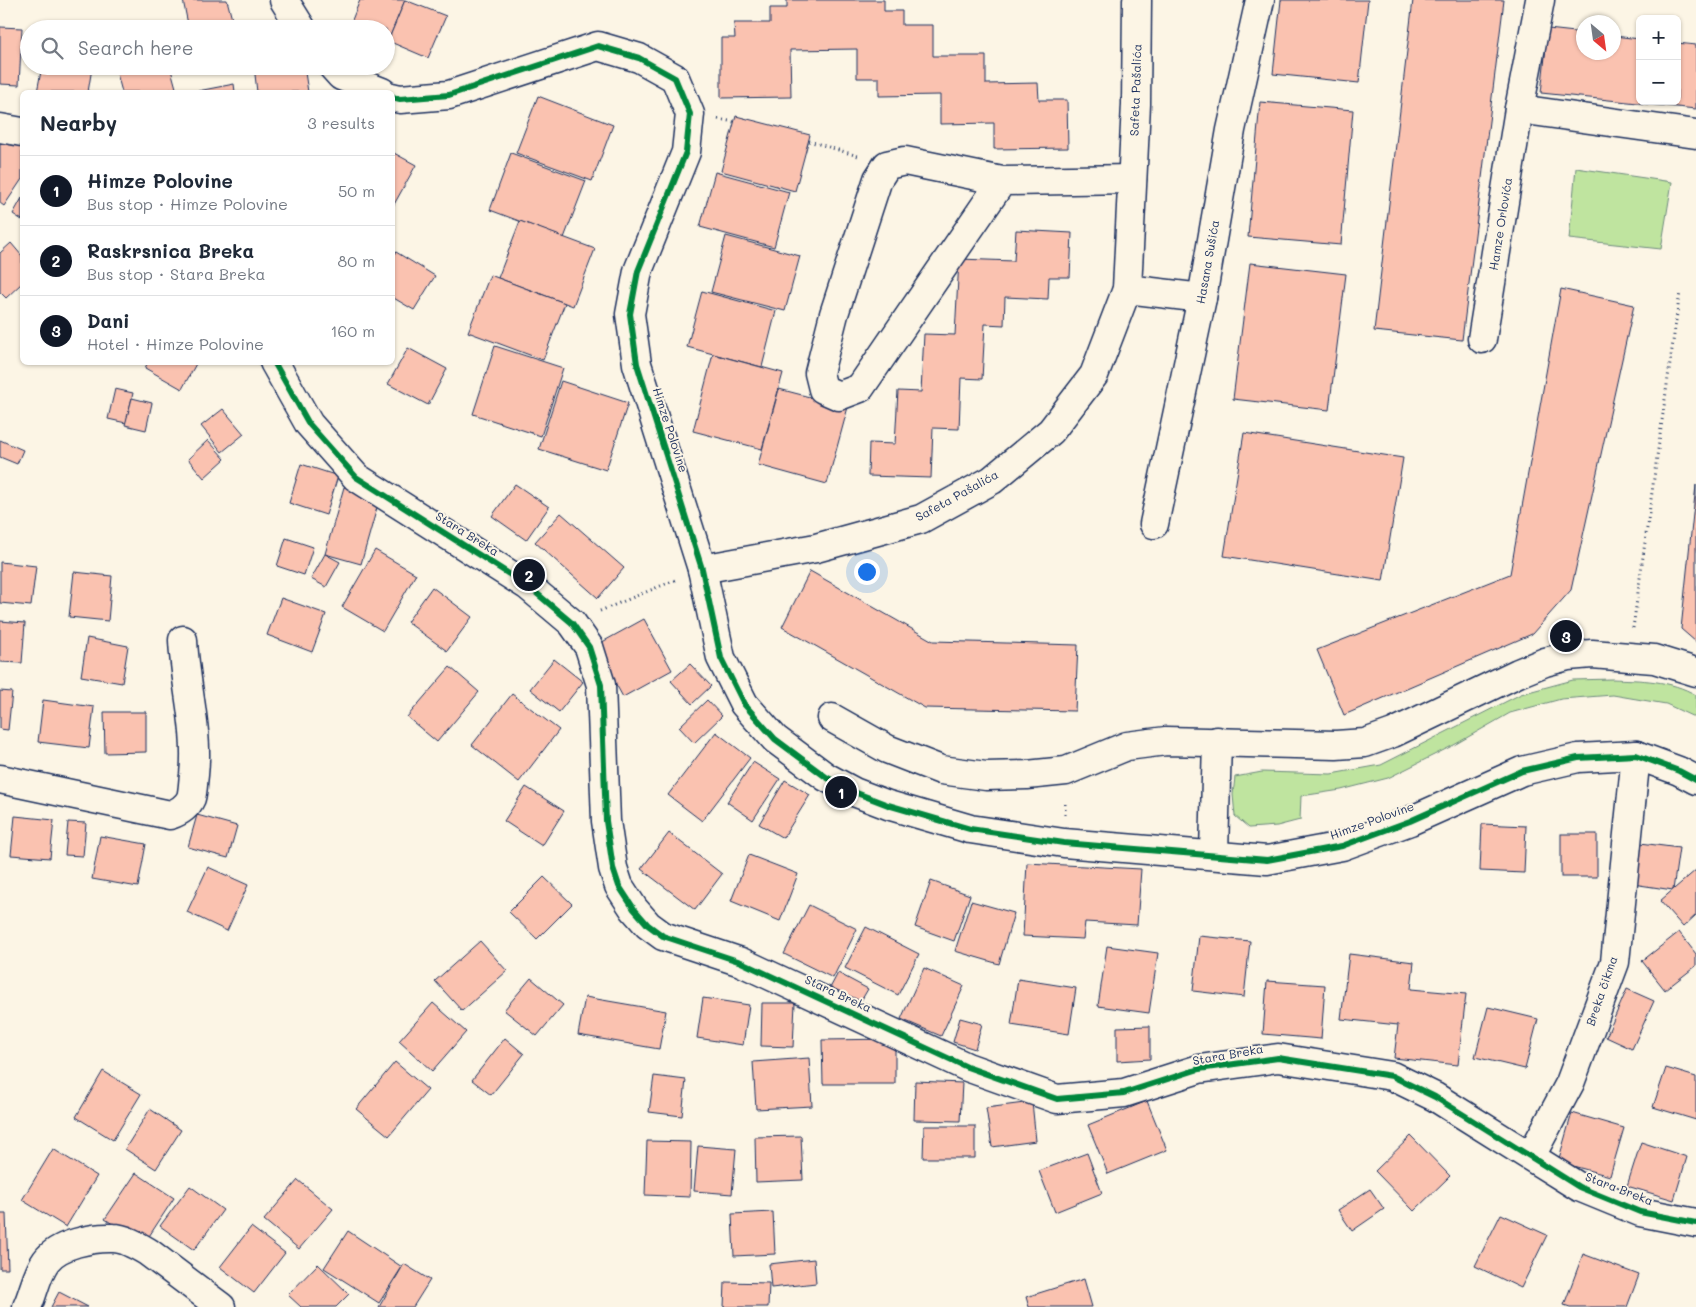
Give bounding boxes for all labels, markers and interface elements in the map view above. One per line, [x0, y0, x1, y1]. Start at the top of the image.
north arrow [1576, 15, 1621, 60]
map controls [1636, 15, 1681, 105]
button: + [1636, 15, 1681, 60]
search box [20, 20, 395, 75]
icon: search [38, 34, 66, 62]
text: Search here [78, 35, 194, 60]
street label: Safeta Pašalića [1125, 44, 1145, 136]
button: − [1636, 60, 1681, 105]
text: Nearby [40, 109, 117, 136]
text: 3 results [307, 112, 375, 133]
text: Himze Polovine [87, 168, 233, 193]
street label: Hamze Orlovića [1485, 176, 1515, 271]
text: 1 [52, 180, 60, 201]
text: 50 m [338, 180, 375, 201]
text: Bus stop · Himze Polovine [87, 193, 288, 214]
street label: Hasana Sušića [1192, 219, 1222, 305]
text: Raskrsnica Breka [87, 238, 254, 263]
text: 2 [52, 250, 60, 271]
text: 80 m [338, 250, 375, 271]
text: Bus stop · Stara Breka [87, 263, 265, 284]
text: Dani [87, 308, 130, 333]
text: 3 [51, 320, 61, 341]
text: 160 m [330, 320, 375, 341]
text: Hotel · Himze Polovine [87, 333, 264, 354]
street label: Himze Polovine [650, 385, 692, 474]
street label: Safeta Pašalića [912, 466, 1001, 524]
street label: Stara Breka [433, 507, 502, 559]
pin: 2 [513, 556, 545, 594]
your location [854, 559, 880, 585]
pin: 3 [1550, 617, 1582, 655]
pin: 1 [825, 773, 857, 811]
street label: Himze Polovine [1327, 797, 1416, 843]
street label: Breka čikma [1582, 954, 1620, 1028]
street label: Stara Breka [803, 971, 874, 1015]
street label: Stara Breka [1191, 1040, 1264, 1068]
street label: Stara Breka [1583, 1168, 1656, 1208]

